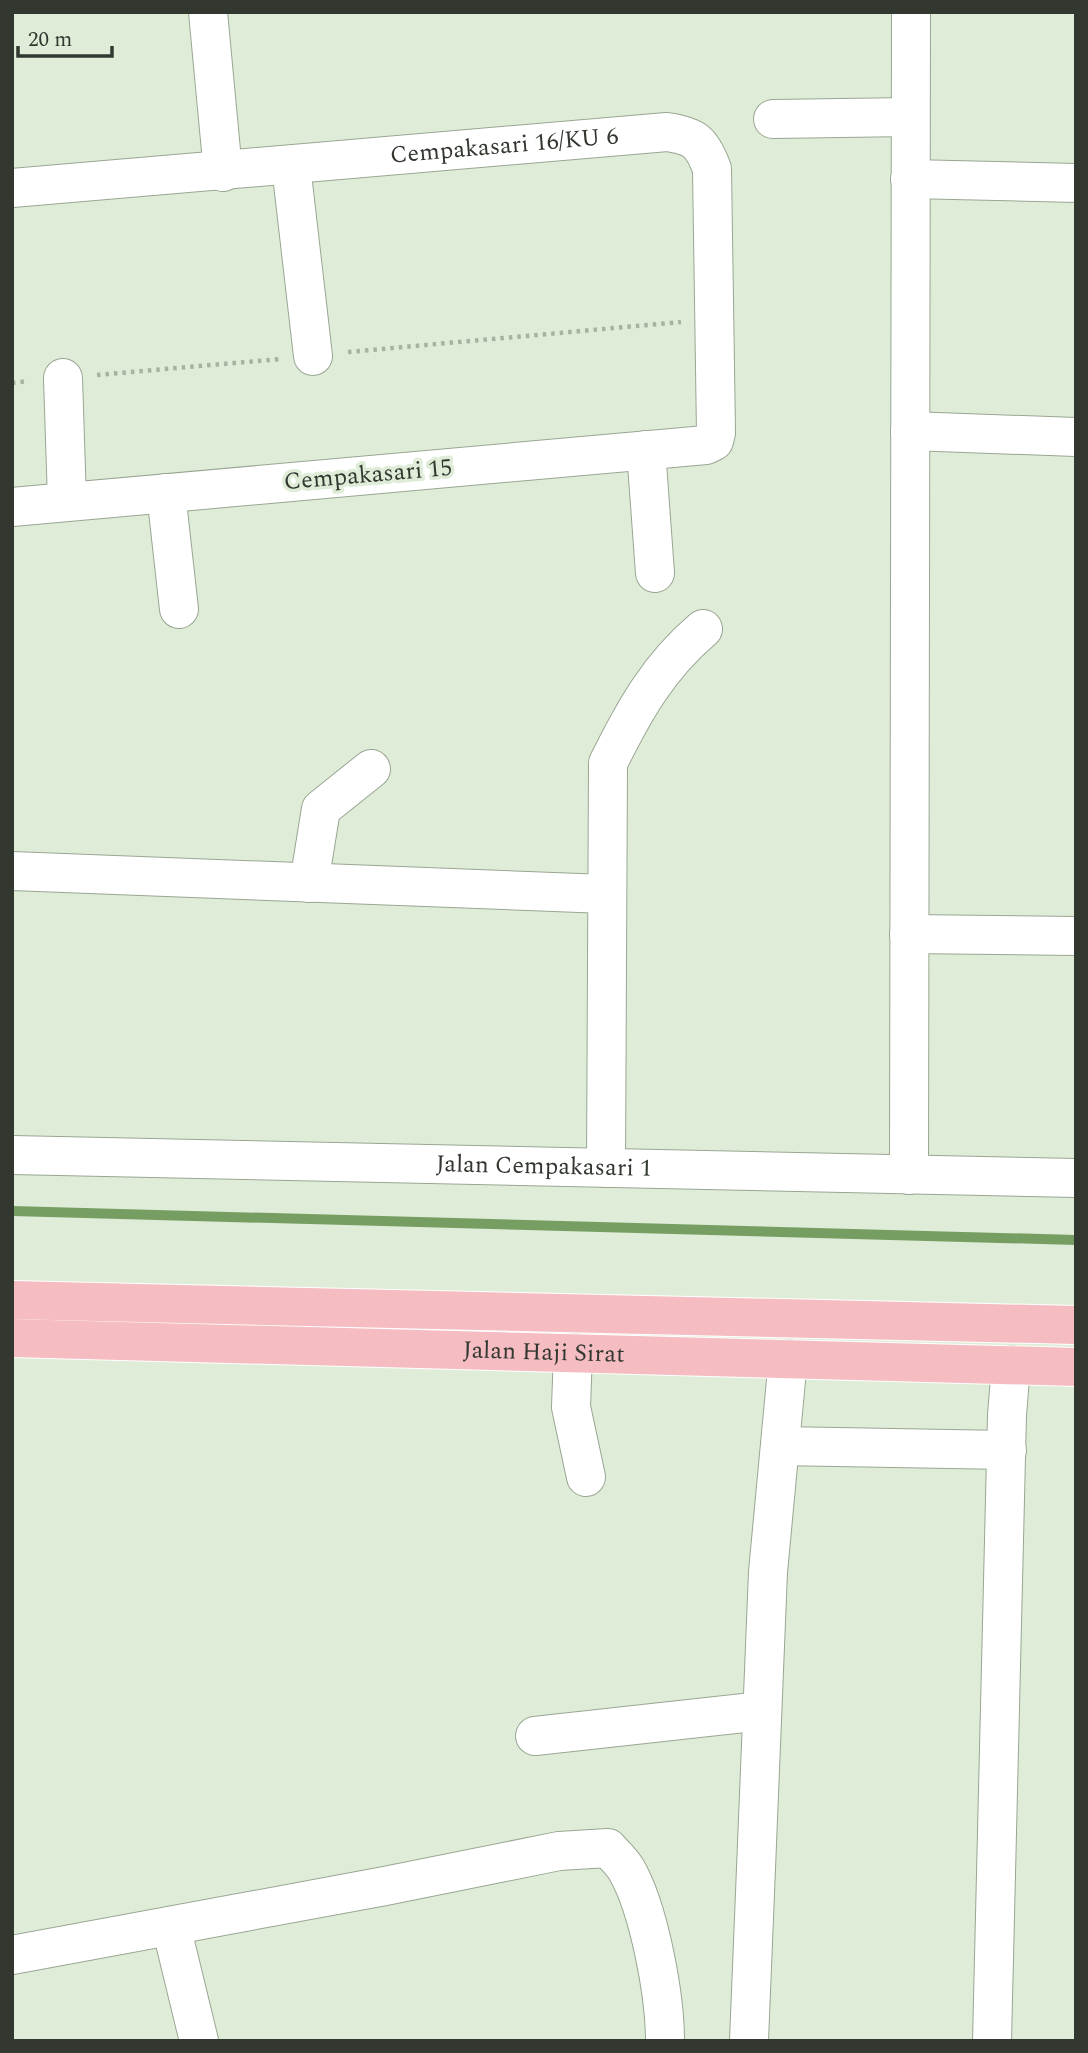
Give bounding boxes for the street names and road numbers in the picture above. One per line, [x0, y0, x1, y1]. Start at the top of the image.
street label: Cempakasari 16/KU 6 [389, 118, 620, 174]
street label: Cempakasari 15 [282, 450, 454, 500]
street label: Jalan Cempakasari 1 [435, 1146, 652, 1187]
street label: Jalan Haji Sirat [463, 1332, 625, 1373]

